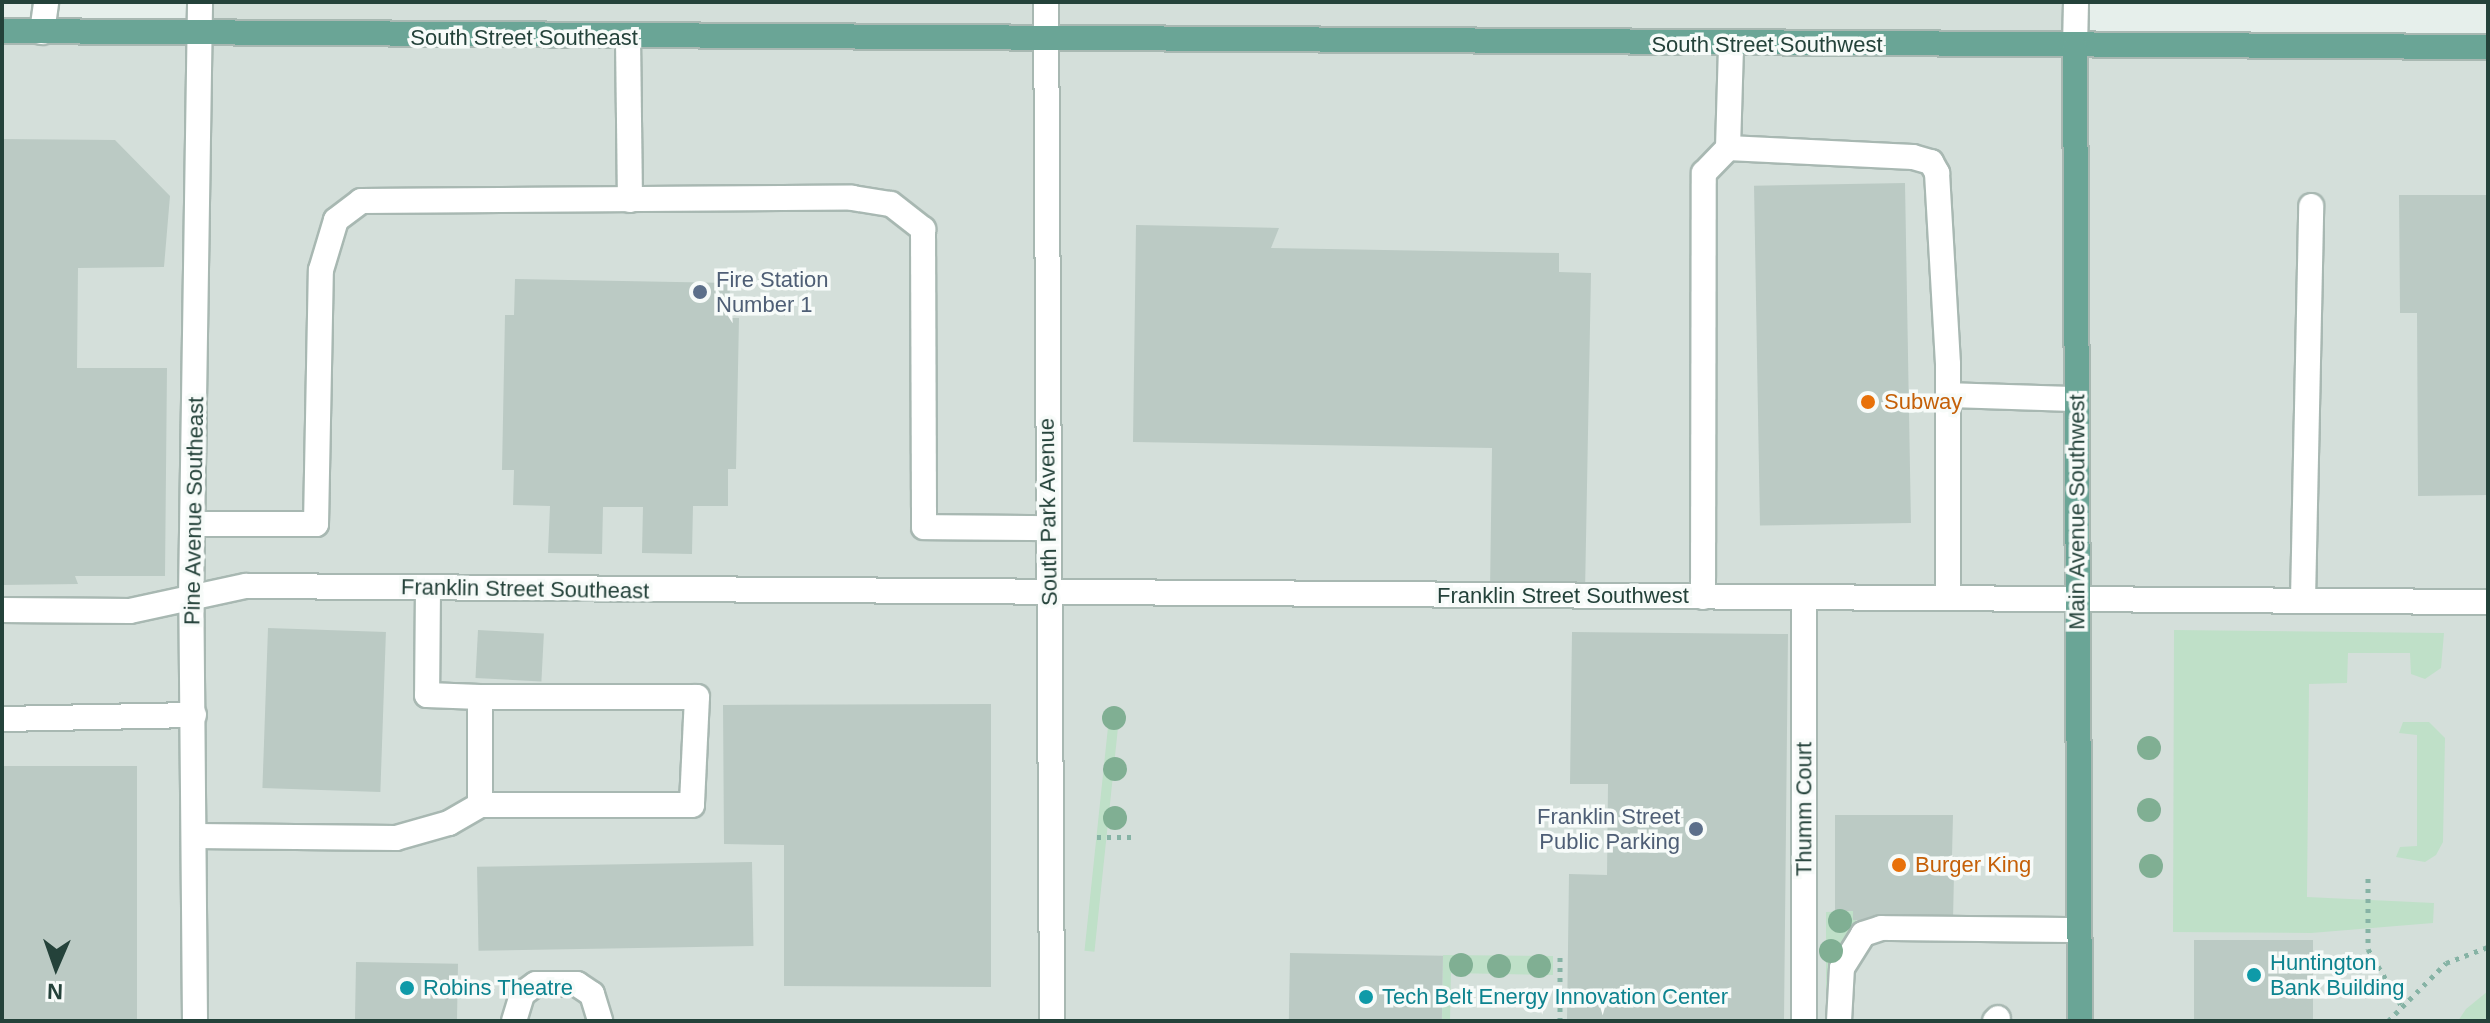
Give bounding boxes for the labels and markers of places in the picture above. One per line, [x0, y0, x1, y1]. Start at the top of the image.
place label: Fire Station Number 1 [716, 266, 828, 318]
marker: Fire Station Number 1 [691, 283, 709, 301]
place label: Subway [1884, 389, 1962, 415]
marker: Subway [1859, 393, 1877, 411]
place label: Franklin Street Public Parking [1537, 803, 1680, 854]
marker: Franklin Street Public Parking [1687, 820, 1705, 838]
place label: Burger King [1915, 852, 2031, 878]
marker: Burger King [1890, 856, 1908, 874]
place label: Huntington Bank Building [2270, 949, 2405, 1000]
marker: Huntington Bank Building [2245, 966, 2263, 984]
place label: Robins Theatre [423, 975, 573, 1001]
marker: Robins Theatre [398, 979, 416, 997]
place label: Tech Belt Energy Innovation Center [1382, 984, 1728, 1010]
marker: Tech Belt Energy Innovation Center [1357, 988, 1375, 1006]

